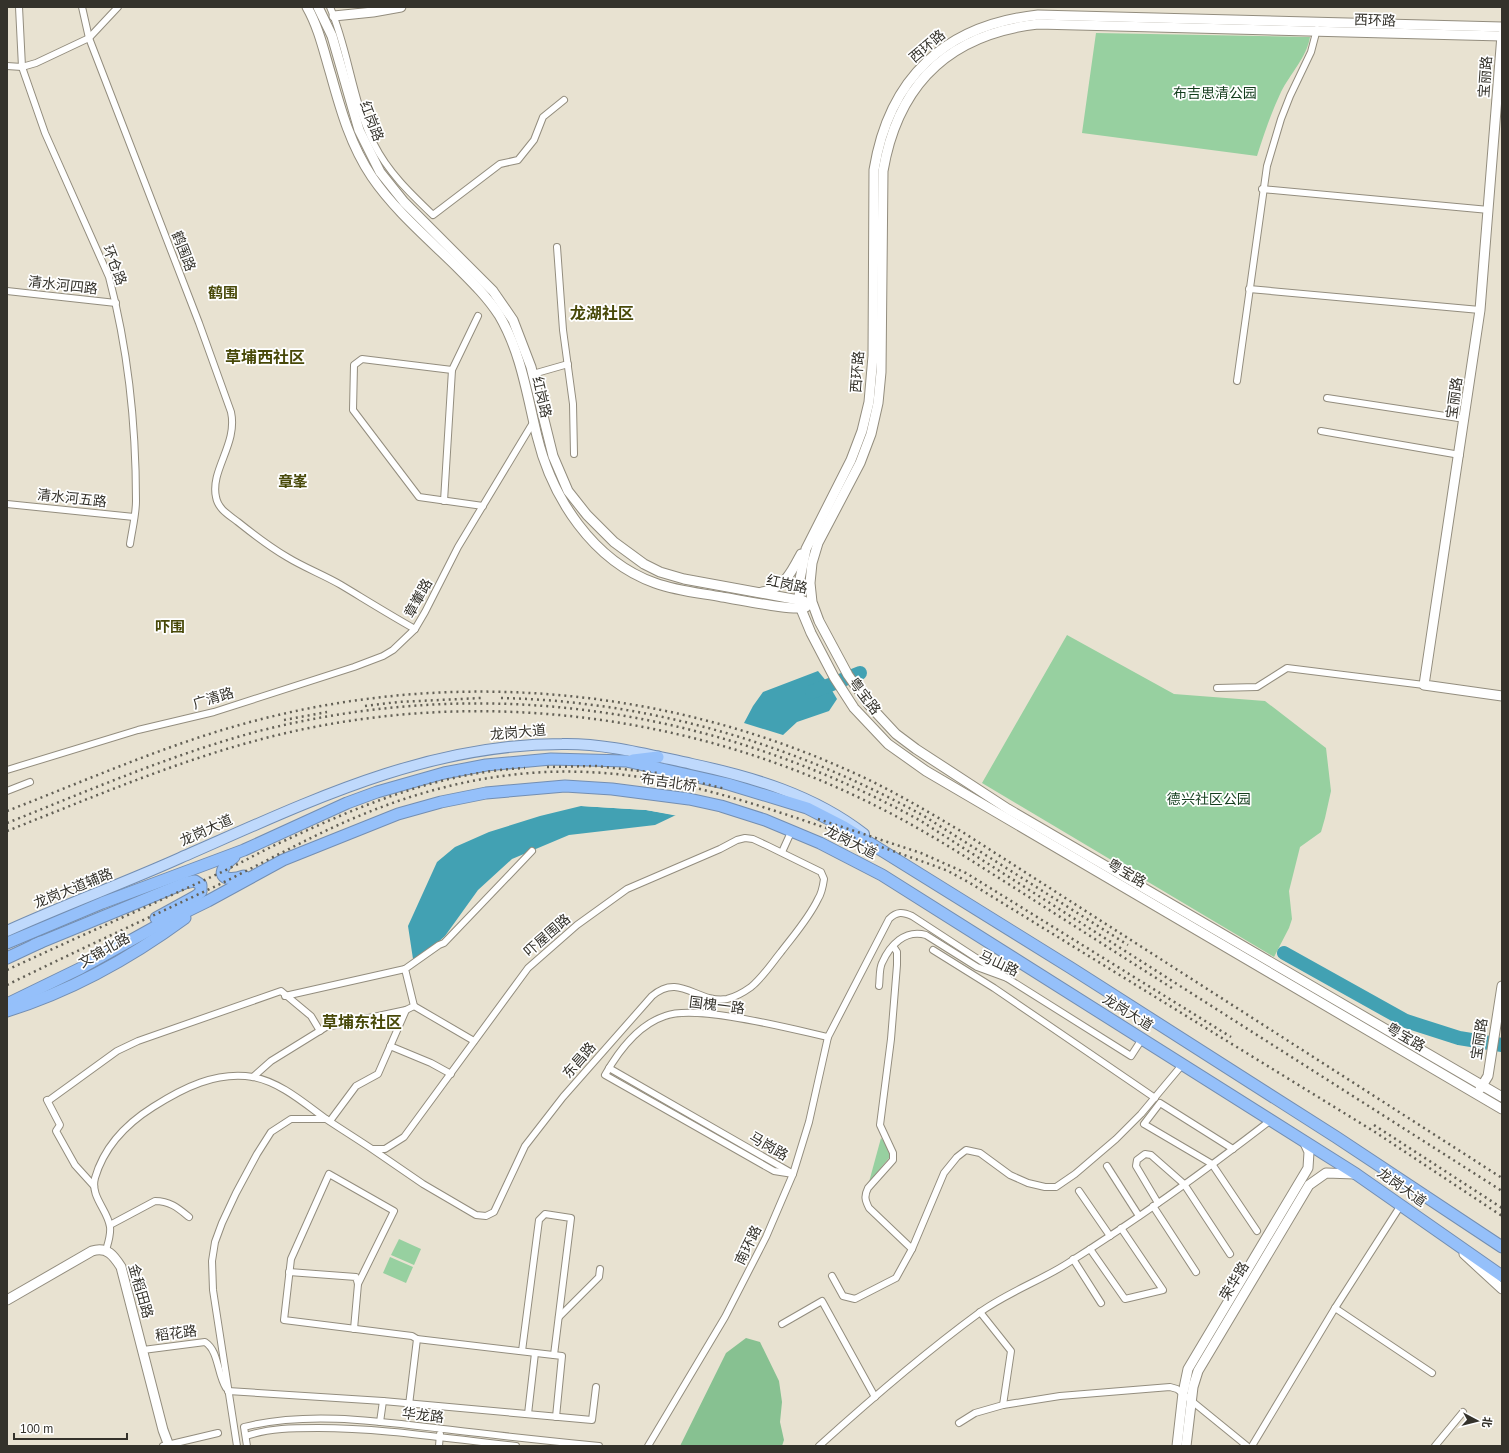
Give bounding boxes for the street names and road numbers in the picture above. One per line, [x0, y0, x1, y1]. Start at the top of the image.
street label: 西环路 [1354, 11, 1396, 29]
street label: 西环路 [906, 26, 948, 66]
street label: 宝丽路 [1476, 55, 1494, 99]
street label: 红岗路 [357, 99, 387, 143]
street label: 鹤围路 [169, 229, 199, 273]
street label: 环仓路 [100, 243, 130, 287]
street label: 清水河四路 [27, 273, 99, 297]
street label: 西环路 [848, 350, 866, 394]
street label: 红岗路 [529, 375, 555, 419]
street label: 宝丽路 [1443, 376, 1465, 420]
street label: 清水河五路 [36, 486, 108, 510]
street label: 红岗路 [765, 572, 809, 596]
street label: 章輋路 [401, 576, 435, 620]
street label: 粤宝路 [846, 674, 884, 718]
street label: 广清路 [191, 684, 235, 712]
street label: 龙岗大道 [489, 722, 547, 742]
street label: 布吉北桥 [640, 770, 698, 794]
street label: 龙岗大道 [177, 811, 235, 849]
street label: 龙岗大道 [822, 822, 880, 862]
street label: 粤宝路 [1105, 856, 1149, 890]
street label: 龙岗大道辅路 [31, 865, 115, 911]
street label: 吓屋围路 [521, 911, 573, 959]
street label: 文锦北路 [76, 929, 132, 971]
street label: 马山路 [977, 947, 1021, 979]
street label: 龙岗大道 [1100, 990, 1156, 1034]
street label: 国槐一路 [688, 994, 746, 1016]
street label: 宝丽路 [1468, 1017, 1490, 1061]
street label: 粤宝路 [1384, 1020, 1428, 1054]
street label: 东昌路 [559, 1039, 599, 1081]
street label: 马岗路 [747, 1129, 791, 1163]
street label: 龙岗大道 [1374, 1164, 1430, 1210]
street label: 南环路 [732, 1223, 764, 1267]
street label: 荣华路 [1216, 1259, 1252, 1303]
street label: 金稻田路 [126, 1262, 156, 1320]
street label: 稻花路 [154, 1323, 198, 1343]
street label: 华龙路 [401, 1405, 445, 1425]

